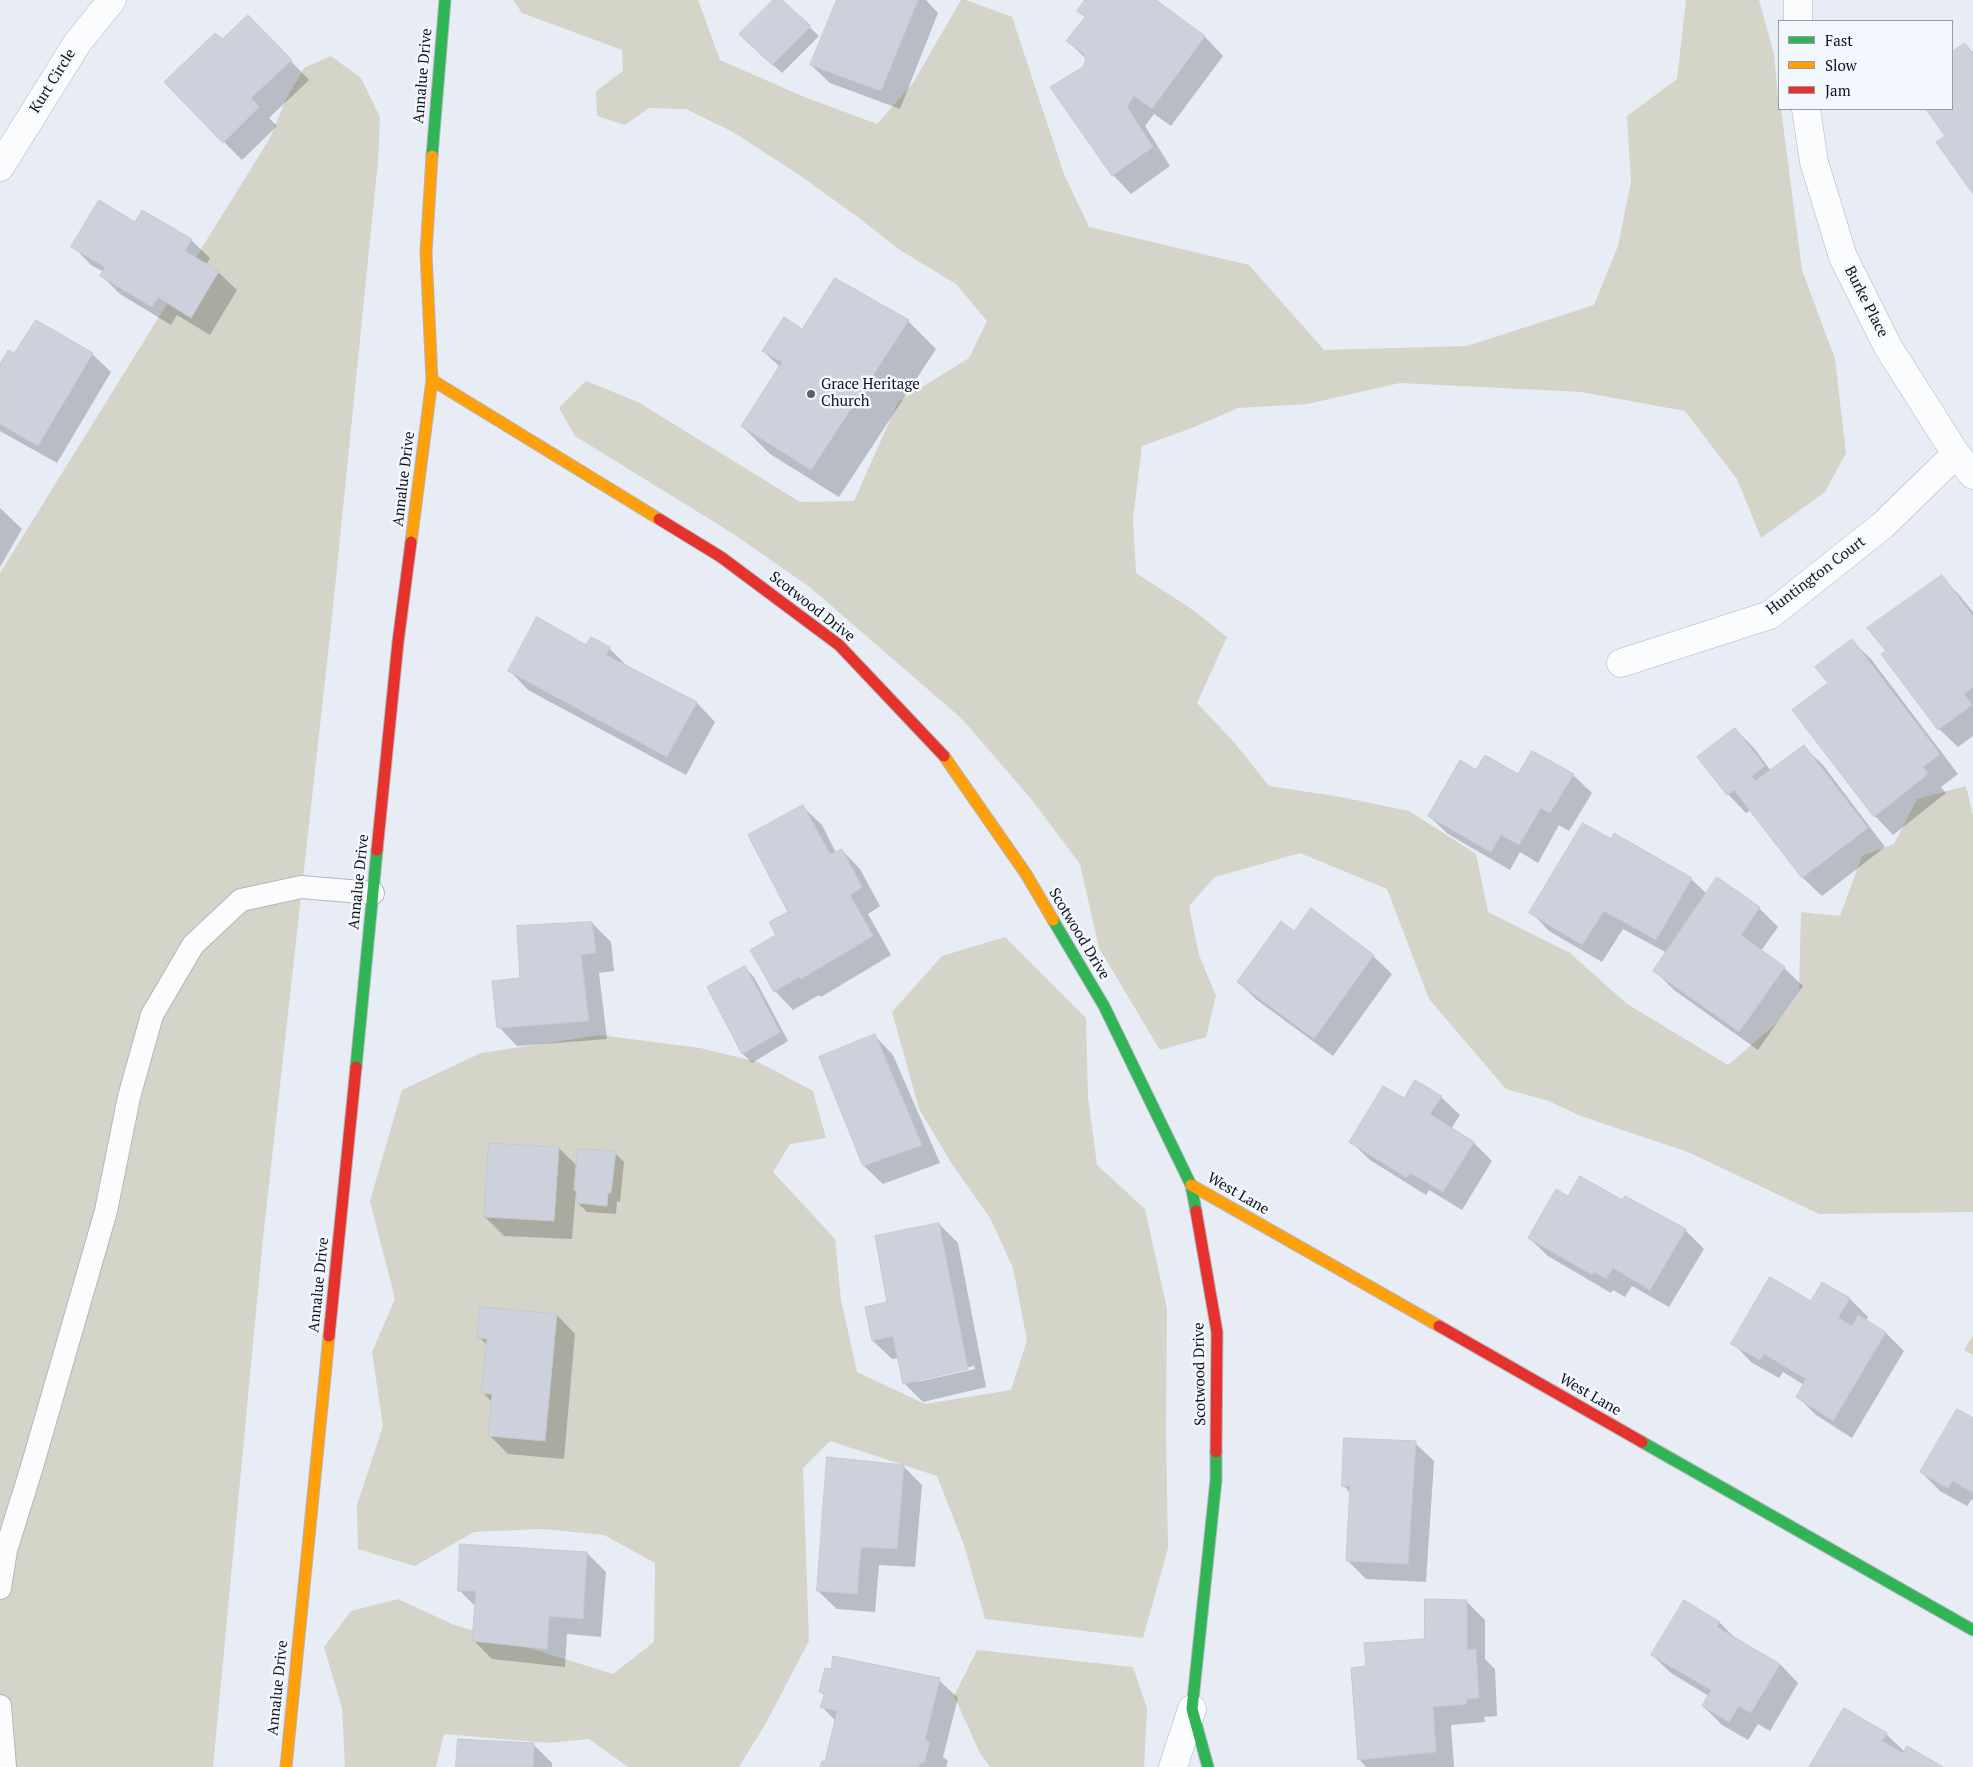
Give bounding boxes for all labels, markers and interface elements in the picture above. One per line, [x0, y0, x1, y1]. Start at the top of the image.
legend [1778, 20, 1953, 110]
street label: Annalue Drive [410, 28, 436, 124]
text: Fast [1825, 30, 1853, 50]
street label: Kurt Circle [26, 46, 80, 116]
text: Slow [1825, 55, 1857, 75]
text: Jam [1825, 80, 1851, 100]
street label: Burke Place [1840, 263, 1892, 341]
place label: Grace Heritage Church [821, 376, 920, 411]
marker: Grace Heritage Church [805, 388, 817, 400]
street label: Annalue Drive [389, 430, 419, 528]
street label: Huntington Court [1763, 533, 1869, 619]
street label: Scotwood Drive [766, 568, 858, 646]
street label: Annalue Drive [345, 833, 373, 931]
street label: Scotwood Drive [1045, 885, 1113, 983]
street label: West Lane [1204, 1169, 1272, 1219]
street label: Annalue Drive [305, 1236, 333, 1334]
street label: Scotwood Drive [1190, 1322, 1210, 1426]
street label: West Lane [1556, 1370, 1624, 1420]
street label: Annalue Drive [264, 1639, 292, 1737]

